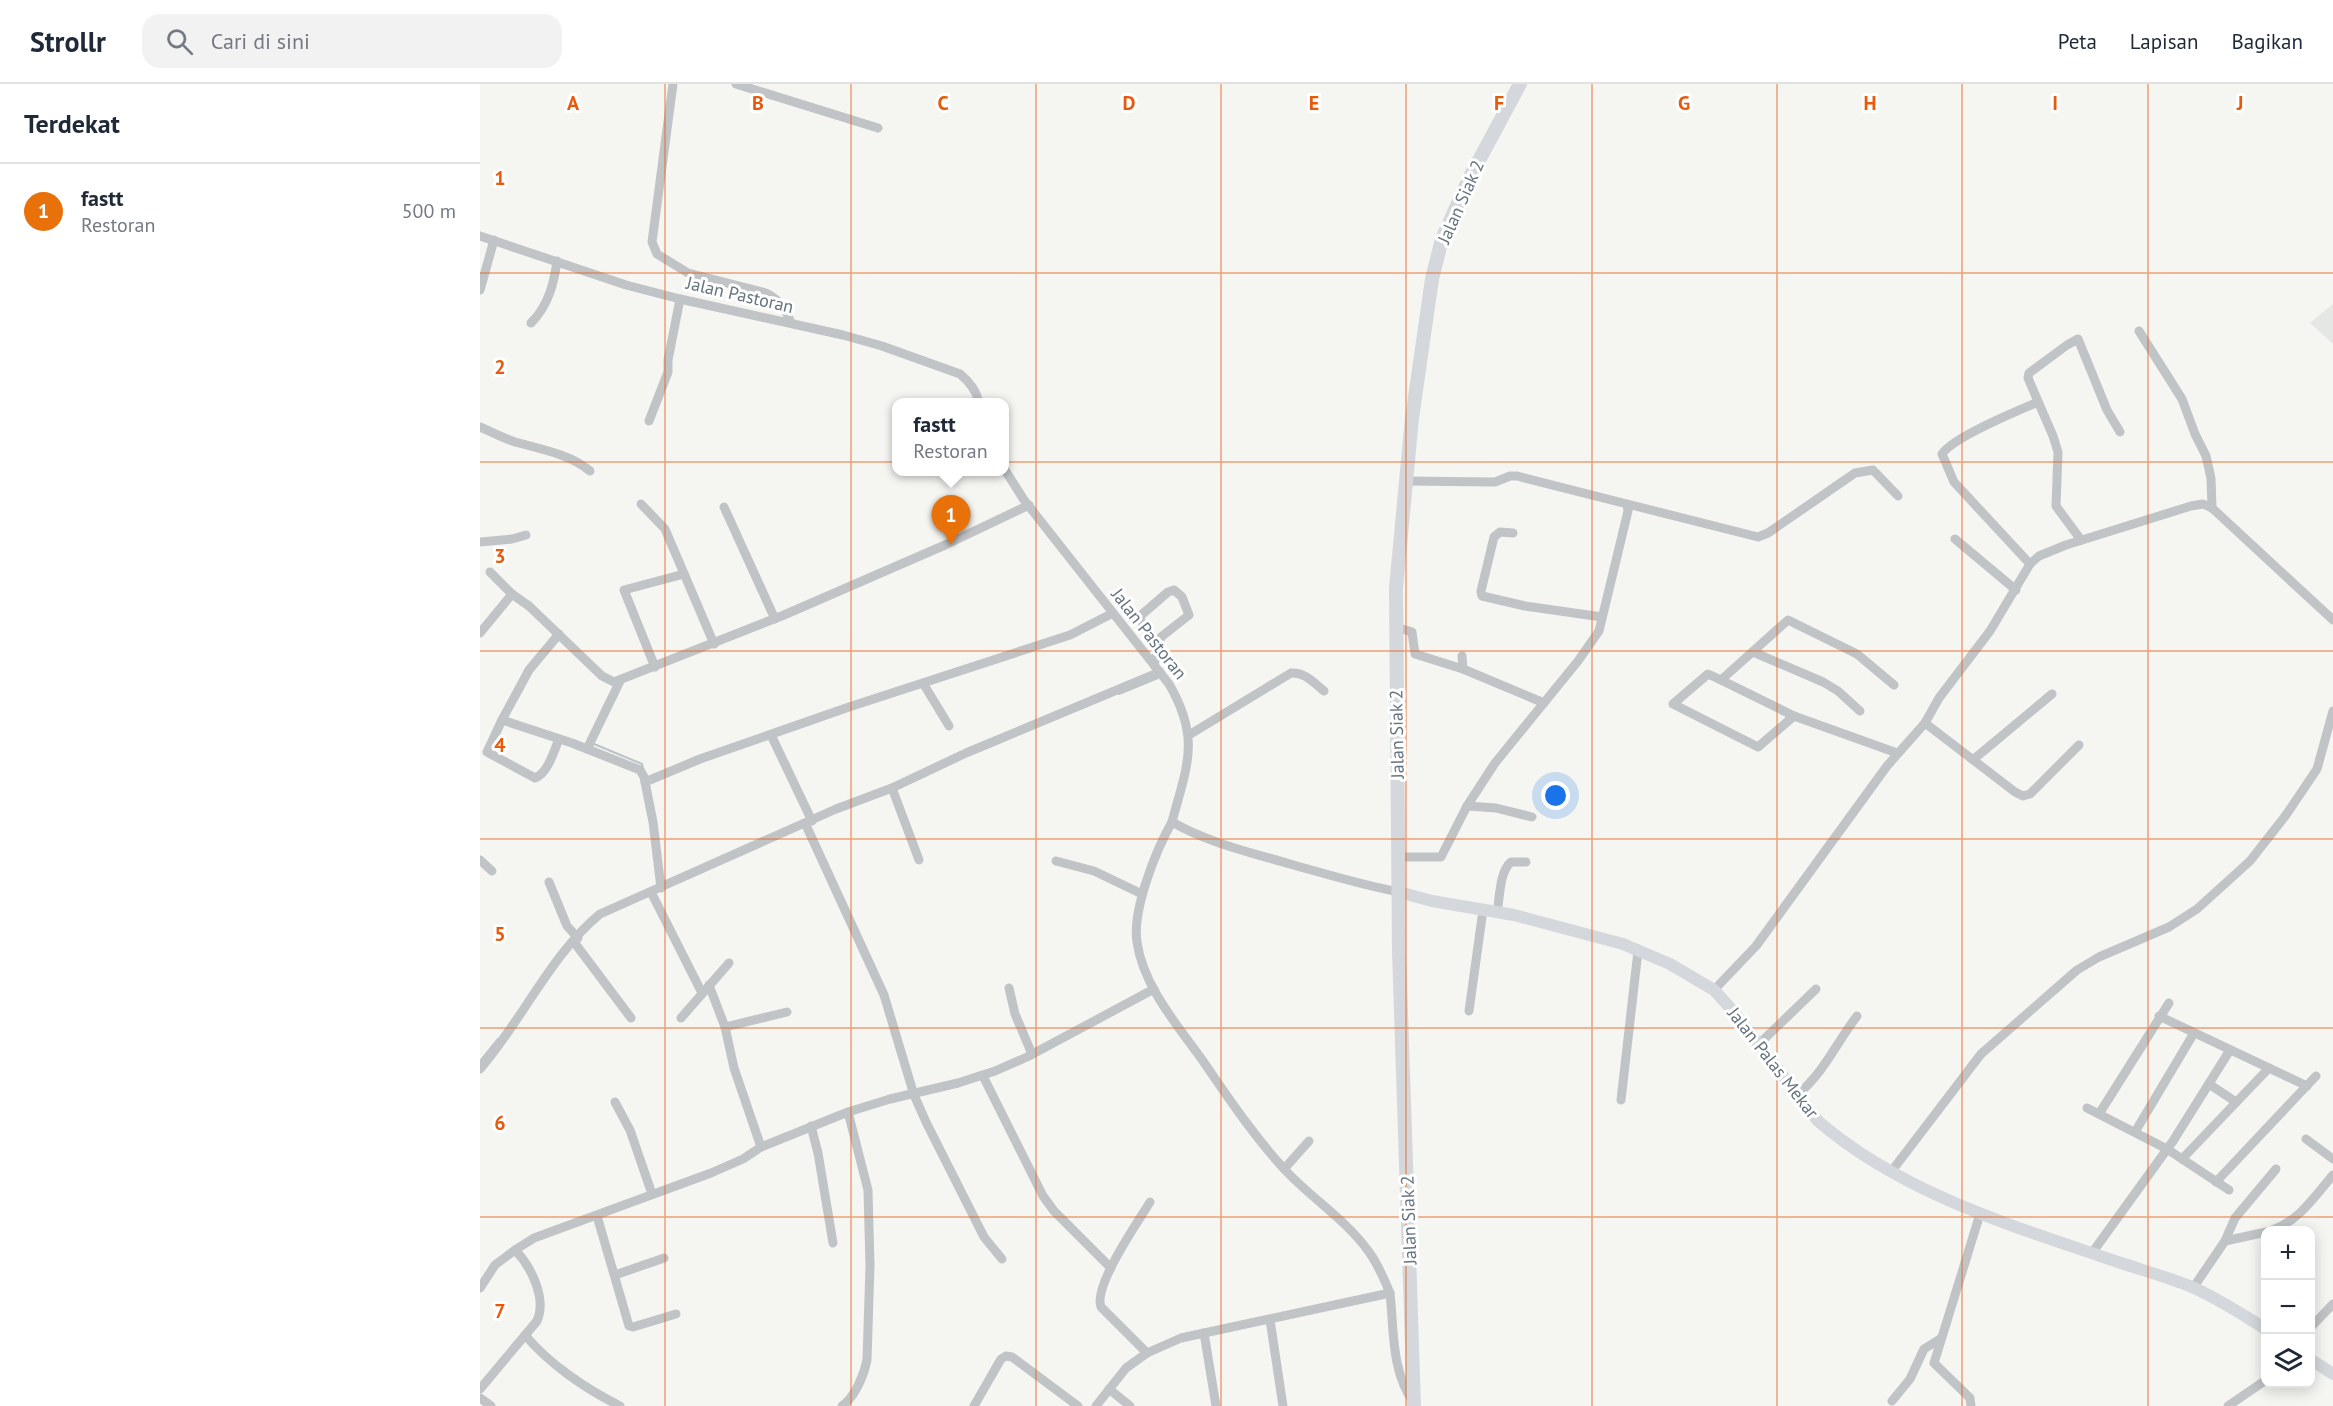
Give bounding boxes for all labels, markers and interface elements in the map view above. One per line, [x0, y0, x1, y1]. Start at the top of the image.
search box [142, 14, 562, 68]
text: Strollr [30, 23, 106, 60]
icon: search [163, 25, 196, 58]
text: Cari di sini [211, 27, 310, 55]
text: Peta [2058, 28, 2097, 55]
text: Lapisan [2130, 28, 2198, 55]
text: Bagikan [2231, 28, 2303, 55]
text: A [567, 90, 580, 116]
text: B [752, 90, 764, 116]
text: C [937, 90, 949, 116]
text: D [1123, 90, 1136, 116]
text: E [1309, 90, 1319, 116]
text: F [1494, 90, 1504, 116]
text: G [1678, 90, 1690, 116]
text: H [1863, 90, 1877, 116]
text: I [2052, 90, 2058, 116]
text: J [2236, 90, 2243, 116]
text: Terdekat [24, 107, 120, 140]
street label: Jalan Siak 2 [1432, 156, 1489, 248]
text: 1 [494, 165, 506, 191]
text: fastt [81, 184, 123, 212]
text: 1 [38, 198, 49, 224]
text: 500 m [402, 198, 456, 224]
text: Restoran [81, 212, 155, 238]
street label: Jalan Pastoran [683, 271, 796, 318]
text: 2 [494, 354, 506, 380]
popup [892, 398, 1009, 476]
text: fastt [913, 410, 956, 438]
text: Restoran [913, 438, 988, 464]
pin: 1 [932, 496, 970, 545]
text: 3 [494, 543, 506, 569]
street label: Jalan Pastoran [1106, 583, 1192, 684]
street label: Jalan Siak 2 [1384, 689, 1409, 780]
text: 4 [494, 732, 506, 758]
your location [1541, 781, 1570, 810]
text: 5 [494, 921, 506, 947]
street label: Jalan Palas Mekar [1722, 1002, 1824, 1123]
text: 6 [494, 1110, 506, 1136]
street label: Jalan Siak 2 [1395, 1175, 1422, 1266]
map controls [2261, 1226, 2315, 1388]
button: + [2261, 1226, 2315, 1280]
button: − [2261, 1280, 2315, 1334]
text: 7 [494, 1298, 506, 1324]
button: layers [2261, 1334, 2315, 1388]

